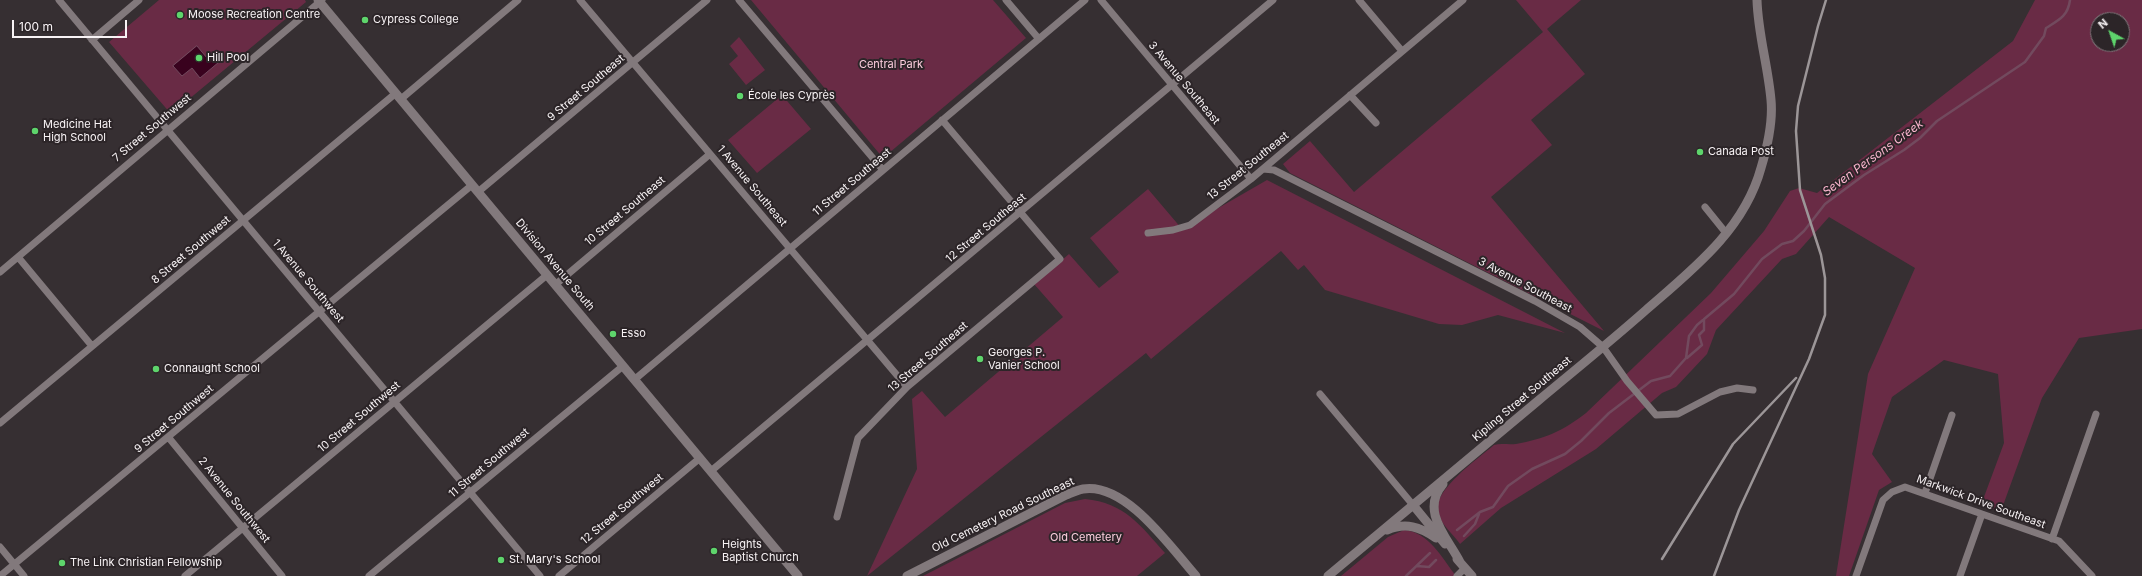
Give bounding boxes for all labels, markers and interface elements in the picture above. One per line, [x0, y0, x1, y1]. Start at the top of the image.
place label: Moose Recreation Centre [188, 8, 320, 22]
marker: Moose Recreation Centre [175, 10, 185, 20]
scale bar [14, 12, 129, 38]
north arrow [2090, 12, 2130, 52]
place label: Cypress College [373, 13, 459, 27]
marker: Cypress College [360, 15, 370, 25]
text: N [2095, 16, 2111, 32]
text: 100 m [19, 19, 53, 34]
street label: 3 Avenue Southeast [1146, 39, 1222, 127]
place label: Hill Pool [207, 51, 249, 65]
street label: 9 Street Southeast [545, 52, 627, 124]
marker: Hill Pool [194, 53, 204, 63]
park label: Central Park [859, 58, 923, 72]
place label: École les Cyprès [748, 89, 835, 103]
street label: 7 Street Southwest [110, 91, 194, 165]
marker: École les Cyprès [735, 91, 745, 101]
water label: Seven Persons Creek [1820, 117, 1926, 199]
place label: Medicine Hat High School [43, 118, 112, 144]
marker: Medicine Hat High School [30, 126, 40, 136]
street label: 13 Street Southeast [1205, 129, 1291, 203]
street label: 1 Avenue Southeast [714, 143, 790, 229]
street label: 11 Street Southeast [810, 145, 894, 219]
place label: Canada Post [1708, 145, 1774, 159]
marker: Canada Post [1695, 147, 1705, 157]
street label: 10 Street Southeast [582, 173, 668, 249]
street label: 12 Street Southeast [943, 191, 1029, 265]
street label: 8 Street Southwest [149, 213, 233, 287]
street label: Division Avenue South [513, 216, 597, 314]
street label: 1 Avenue Southwest [269, 237, 347, 325]
street label: 3 Avenue Southeast [1476, 255, 1574, 315]
street label: 13 Street Southeast [886, 319, 970, 395]
place label: Esso [621, 327, 646, 341]
marker: Esso [608, 329, 618, 339]
place label: Georges P. Vanier School [988, 346, 1060, 372]
marker: Georges P. Vanier School [975, 354, 985, 364]
street label: Kipling Street Southeast [1470, 354, 1574, 444]
place label: Connaught School [164, 362, 260, 376]
marker: Connaught School [151, 364, 161, 374]
street label: 10 Street Southwest [315, 379, 403, 455]
street label: 9 Street Southwest [132, 382, 216, 456]
street label: 11 Street Southwest [446, 425, 532, 501]
street label: 2 Avenue Southwest [195, 454, 273, 546]
street label: 12 Street Southwest [578, 471, 666, 547]
street label: Markwick Drive Southeast [1915, 472, 2047, 532]
street label: Old Cemetery Road Southeast [930, 475, 1076, 555]
park label: Old Cemetery [1050, 531, 1122, 545]
place label: Heights Baptist Church [722, 538, 799, 564]
marker: Heights Baptist Church [709, 546, 719, 556]
place label: St. Mary's School [509, 553, 600, 567]
marker: St. Mary's School [496, 555, 506, 565]
place label: The Link Christian Fellowship [70, 556, 222, 570]
marker: The Link Christian Fellowship [57, 558, 67, 568]

